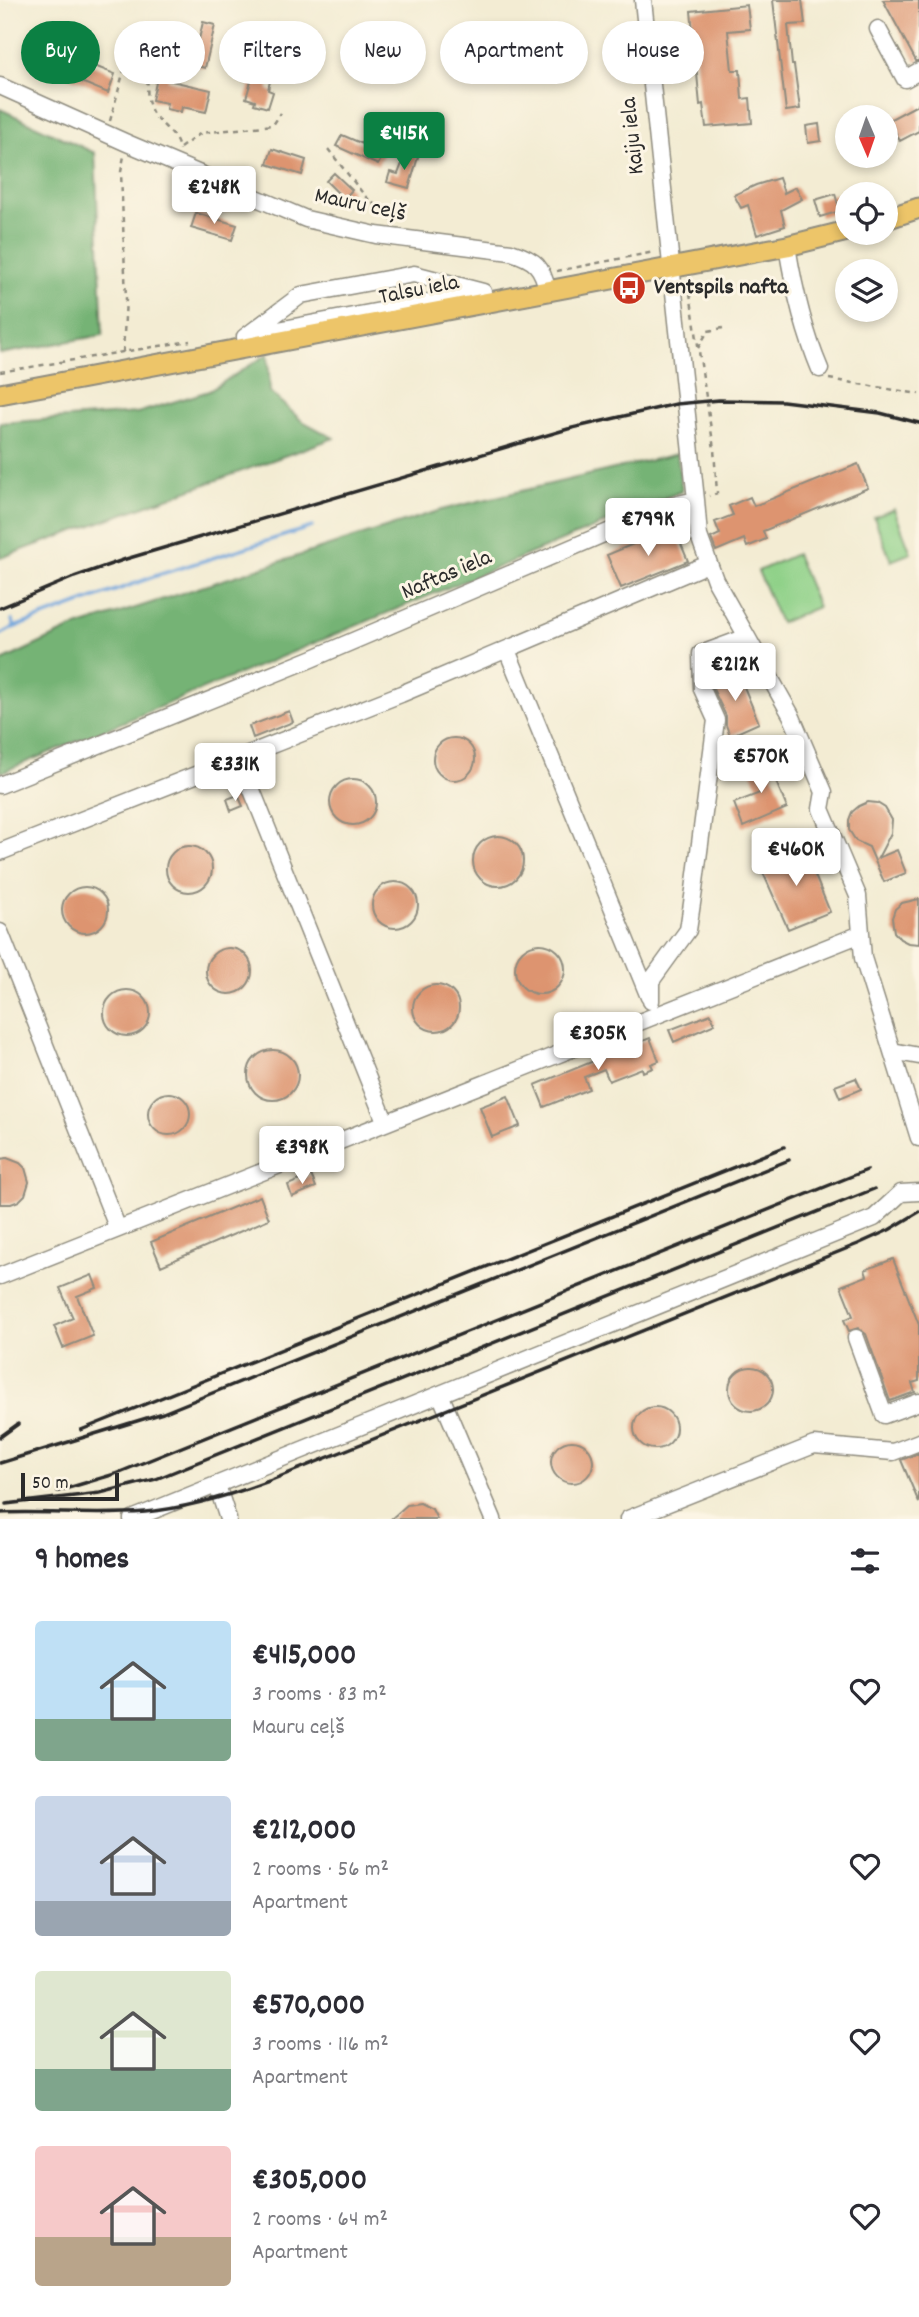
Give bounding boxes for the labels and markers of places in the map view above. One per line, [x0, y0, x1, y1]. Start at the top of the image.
pin: €415K [355, 113, 453, 172]
pin: €248K [165, 166, 263, 226]
bus stop icon: Ventspils nafta [610, 269, 648, 307]
place label: Ventspils nafta [654, 272, 789, 305]
pin: €799K [599, 498, 697, 558]
pin: €212K [686, 644, 784, 703]
pin: €570K [712, 736, 810, 795]
pin: €331K [186, 744, 284, 803]
pin: €460K [747, 828, 845, 888]
pin: €305K [549, 1012, 647, 1072]
pin: €398K [253, 1126, 351, 1186]

